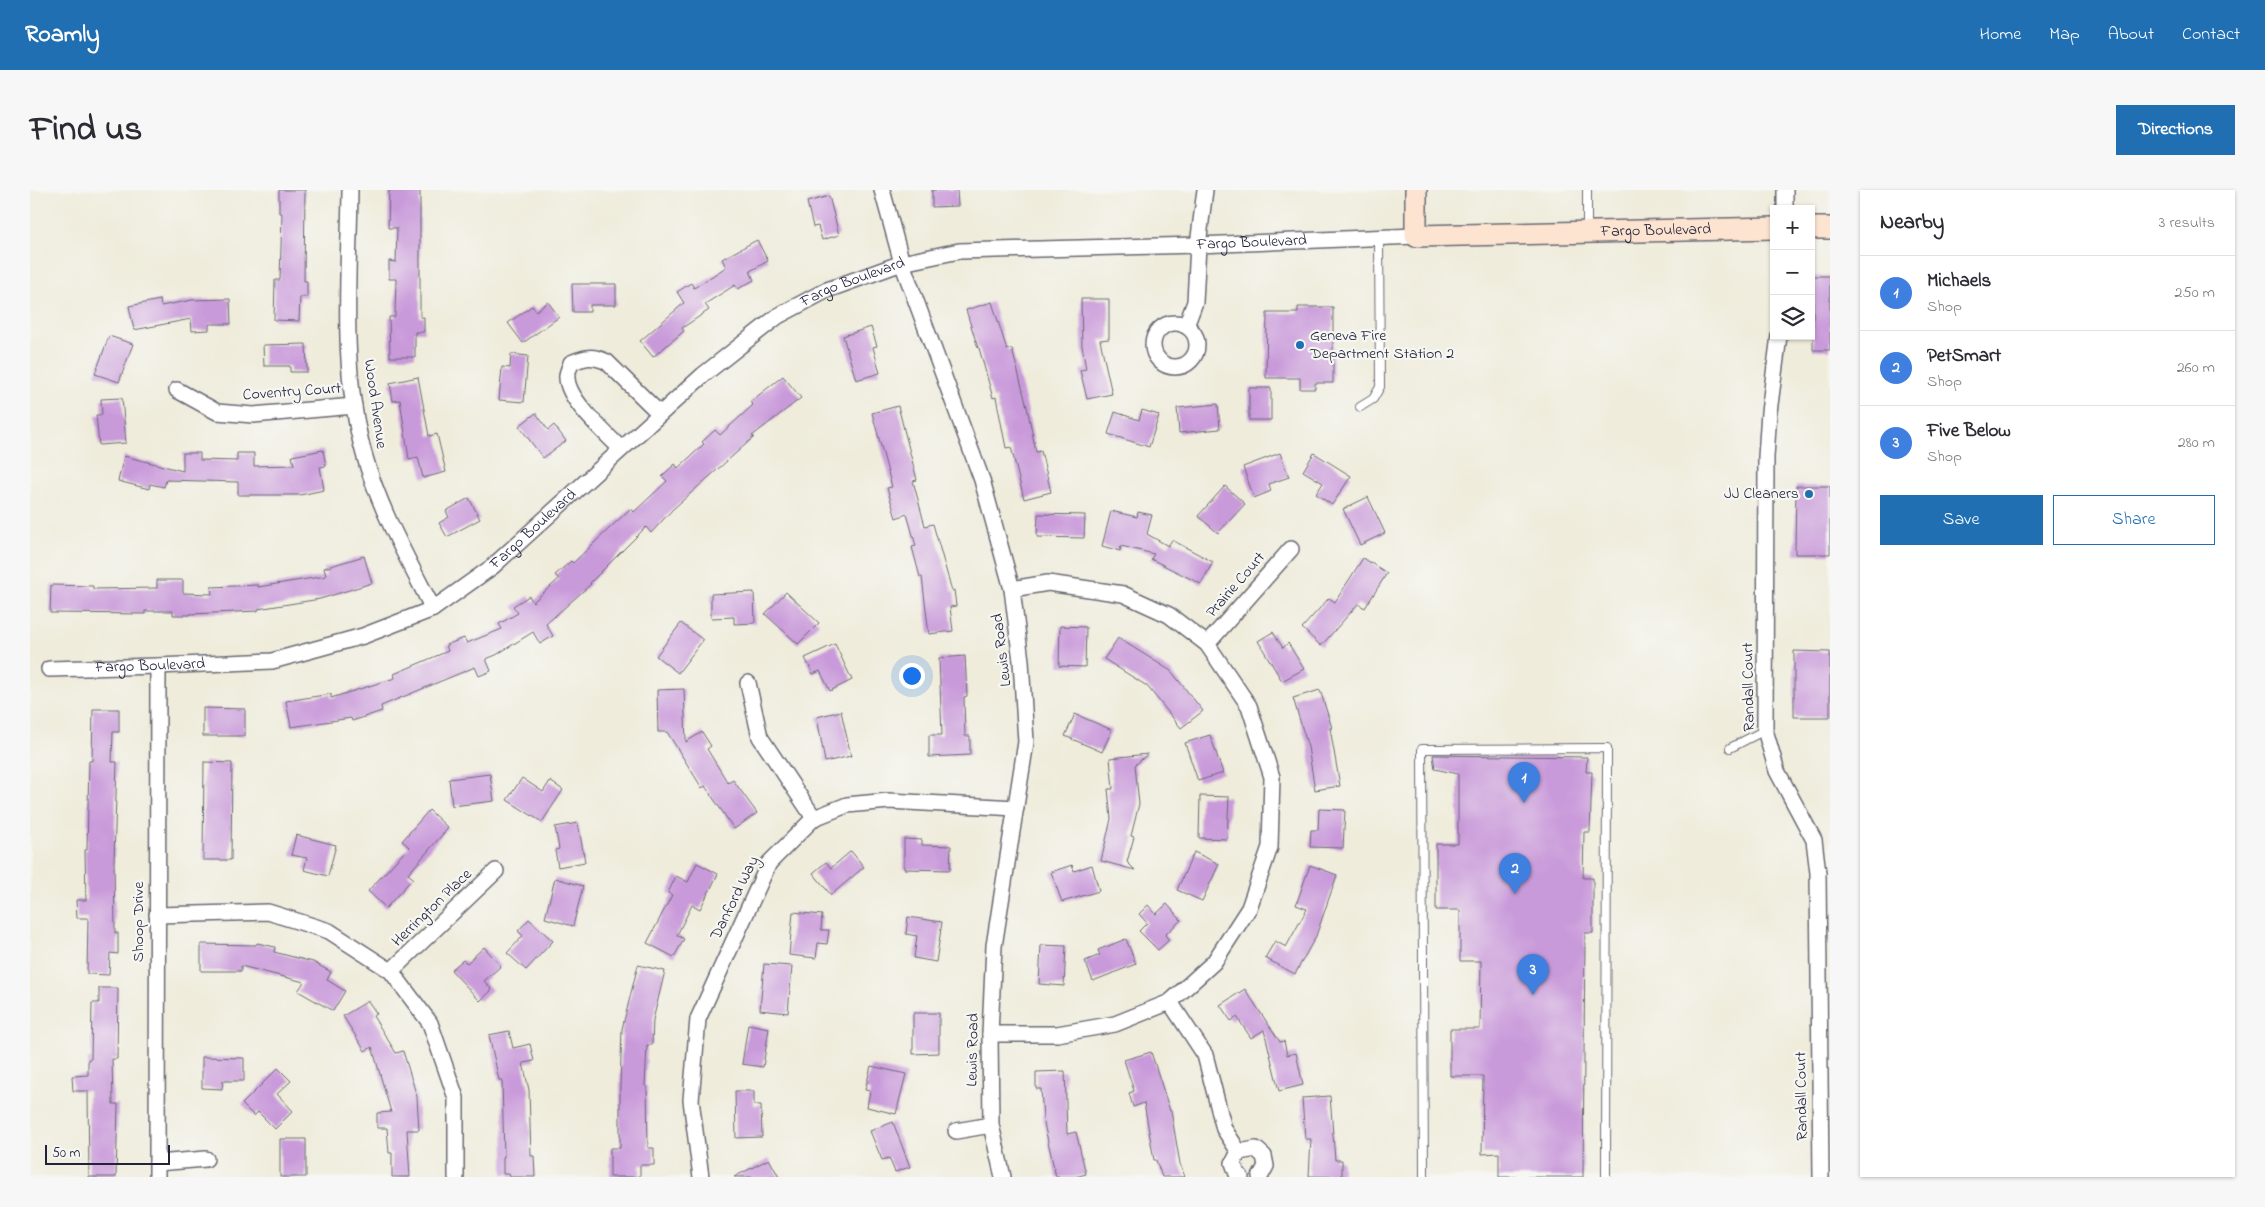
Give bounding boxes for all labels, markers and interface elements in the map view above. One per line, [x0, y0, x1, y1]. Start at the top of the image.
text: Roamly [25, 18, 100, 53]
text: Home [1980, 22, 2021, 48]
text: Map [2049, 22, 2080, 48]
text: About [2108, 22, 2154, 48]
text: Contact [2182, 22, 2240, 48]
text: Find us [30, 105, 142, 156]
button: Directions [2116, 105, 2235, 155]
map controls [1770, 205, 1815, 340]
button: + [1770, 205, 1815, 250]
text: Nearby [1880, 208, 1944, 238]
text: 3 results [2159, 211, 2215, 235]
street label: Fargo Boulevard [1599, 217, 1711, 244]
street label: Fargo Boulevard [1195, 229, 1307, 257]
button: − [1770, 250, 1815, 295]
street label: Fargo Boulevard [795, 251, 908, 314]
text: Michaels [1927, 268, 1991, 295]
text: 1 [1893, 281, 1899, 305]
text: 250 m [2175, 281, 2215, 305]
button: layers [1770, 295, 1815, 340]
text: Shop [1927, 295, 1962, 319]
place label: Geneva Fire Department Station 2 [1309, 324, 1454, 366]
marker: Geneva Fire Department Station 2 [1294, 339, 1306, 351]
text: PetSmart [1927, 343, 2001, 370]
text: 2 [1892, 356, 1900, 380]
text: 260 m [2177, 356, 2215, 380]
street label: Wood Avenue [357, 358, 393, 451]
text: Shop [1927, 370, 1962, 394]
street label: Coventry Court [242, 377, 343, 407]
text: Five Below [1927, 418, 2011, 445]
text: 3 [1893, 431, 1899, 455]
text: 280 m [2178, 431, 2215, 455]
text: Shop [1927, 445, 1962, 469]
place label: JJ Cleaners [1724, 482, 1799, 506]
street label: Fargo Boulevard [484, 483, 582, 576]
marker: JJ Cleaners [1803, 488, 1815, 500]
button: Save [1880, 495, 2043, 545]
button: Share [2053, 495, 2215, 545]
street label: Prairie Court [1201, 546, 1272, 623]
street label: Lewis Road [986, 612, 1018, 688]
street label: Randall Court [1736, 642, 1762, 732]
street label: Fargo Boulevard [93, 652, 206, 680]
your location [899, 663, 925, 689]
pin: 1 [1508, 762, 1540, 803]
street label: Danford Way [704, 852, 766, 945]
pin: 2 [1499, 853, 1531, 894]
street label: Herrington Place [386, 863, 478, 953]
street label: Shoop Drive [127, 881, 151, 962]
pin: 3 [1517, 954, 1549, 995]
street label: Lewis Road [960, 1013, 986, 1087]
street label: Randall Court [1789, 1051, 1815, 1141]
scale bar [45, 1142, 170, 1165]
text: 50 m [52, 1143, 80, 1164]

